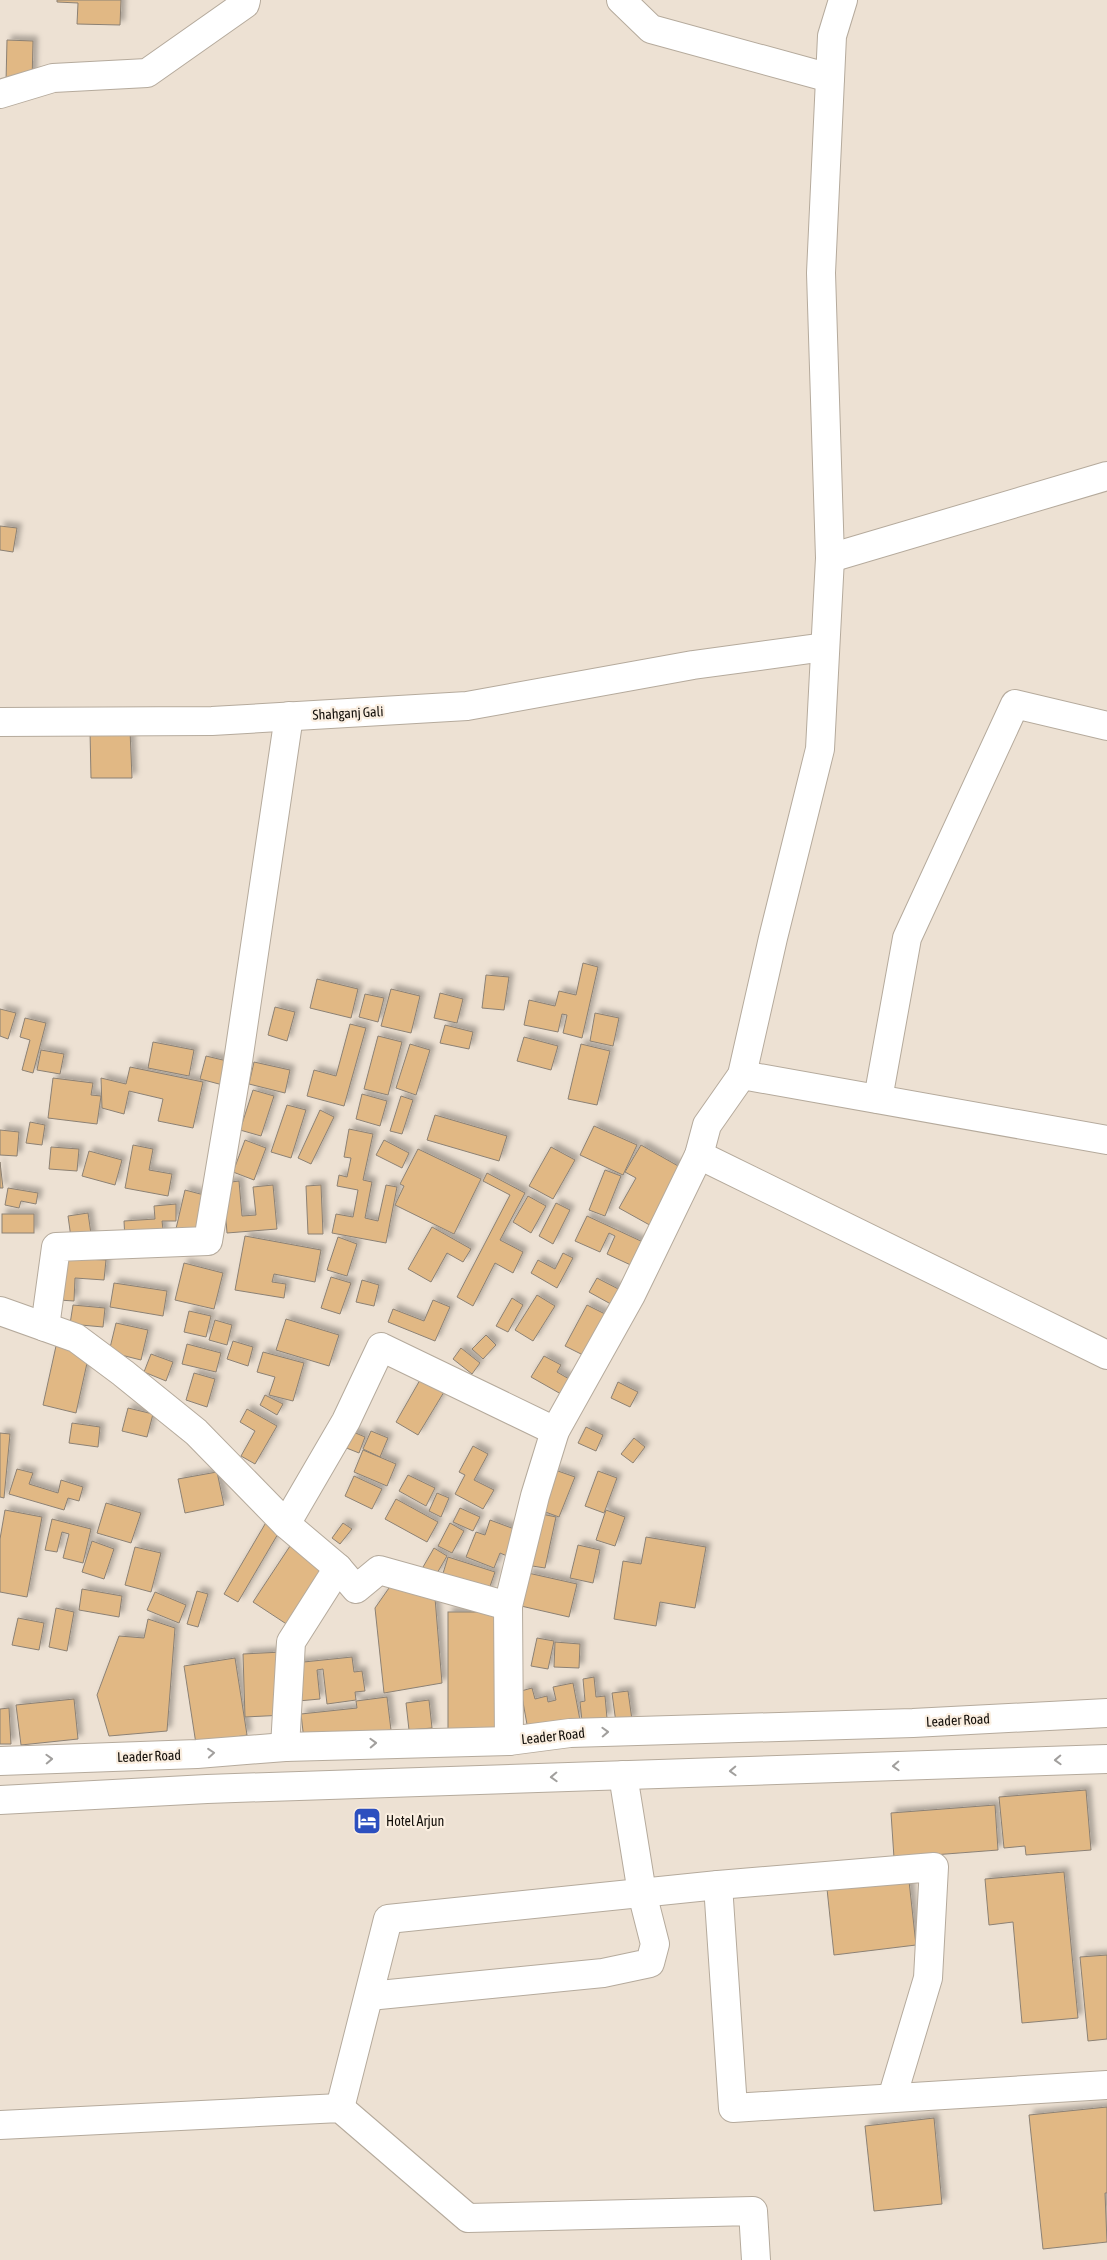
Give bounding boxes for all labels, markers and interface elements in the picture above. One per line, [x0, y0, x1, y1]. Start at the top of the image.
street label: Shahganj Gali [312, 703, 384, 723]
street label: Leader Road [926, 1710, 990, 1730]
street label: Leader Road [520, 1725, 586, 1747]
one-way arrow [601, 1727, 609, 1738]
one-way arrow [370, 1738, 378, 1749]
street label: Leader Road [117, 1747, 181, 1765]
one-way arrow [207, 1748, 215, 1759]
one-way arrow [45, 1754, 53, 1765]
one-way arrow [1054, 1755, 1062, 1766]
one-way arrow [892, 1761, 900, 1771]
one-way arrow [729, 1766, 737, 1777]
one-way arrow [549, 1772, 557, 1783]
hotel icon: Hotel Arjun [352, 1806, 382, 1836]
place label: Hotel Arjun [386, 1813, 444, 1829]

